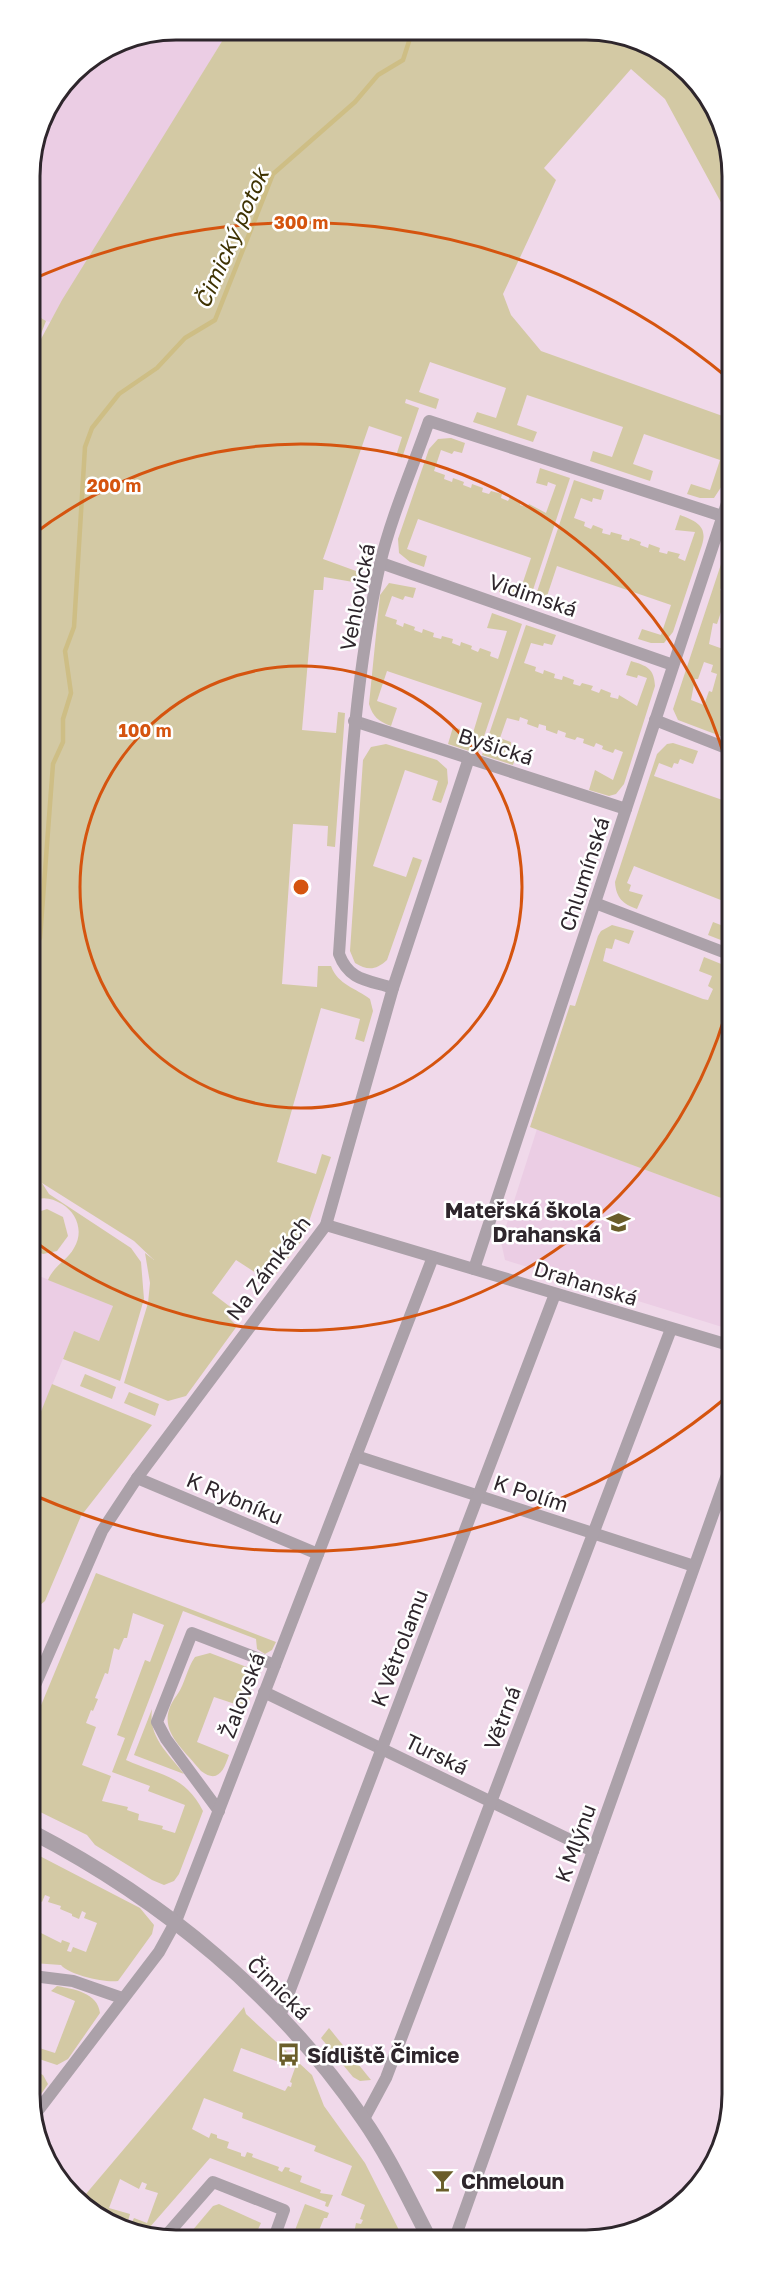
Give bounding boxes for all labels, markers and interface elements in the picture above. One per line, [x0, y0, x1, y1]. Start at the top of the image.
water label: Čimický potok [188, 162, 275, 312]
text: 300 m [274, 211, 328, 233]
text: 200 m [87, 474, 141, 496]
street label: Vehlovická [334, 541, 380, 653]
street label: Vidimská [486, 568, 580, 622]
text: 100 m [119, 719, 171, 741]
street label: Byšická [455, 722, 537, 770]
street label: Chlumínská [553, 814, 615, 934]
centre of rings [291, 877, 311, 897]
place label: Mateřská škola Drahanská [445, 1197, 601, 1247]
school or university icon: Mateřská škola Drahanská [606, 1209, 632, 1235]
street label: Na Zámkách [220, 1211, 316, 1325]
street label: Drahanská [531, 1255, 641, 1311]
street label: K Rybníku [183, 1466, 287, 1530]
street label: K Polím [490, 1469, 572, 1517]
street label: K Větrolamu [365, 1586, 433, 1710]
street label: Žalovská [214, 1649, 270, 1741]
street label: Větrná [478, 1682, 526, 1754]
street label: Turská [401, 1728, 473, 1780]
street label: K Mlýnu [549, 1800, 601, 1886]
street label: Čimická [242, 1951, 316, 2025]
bus stop icon: Sídliště Čimice [276, 2042, 302, 2068]
place label: Sídliště Čimice [307, 2042, 459, 2068]
bar icon: Chmeloun [430, 2168, 456, 2194]
place label: Chmeloun [461, 2168, 564, 2194]

